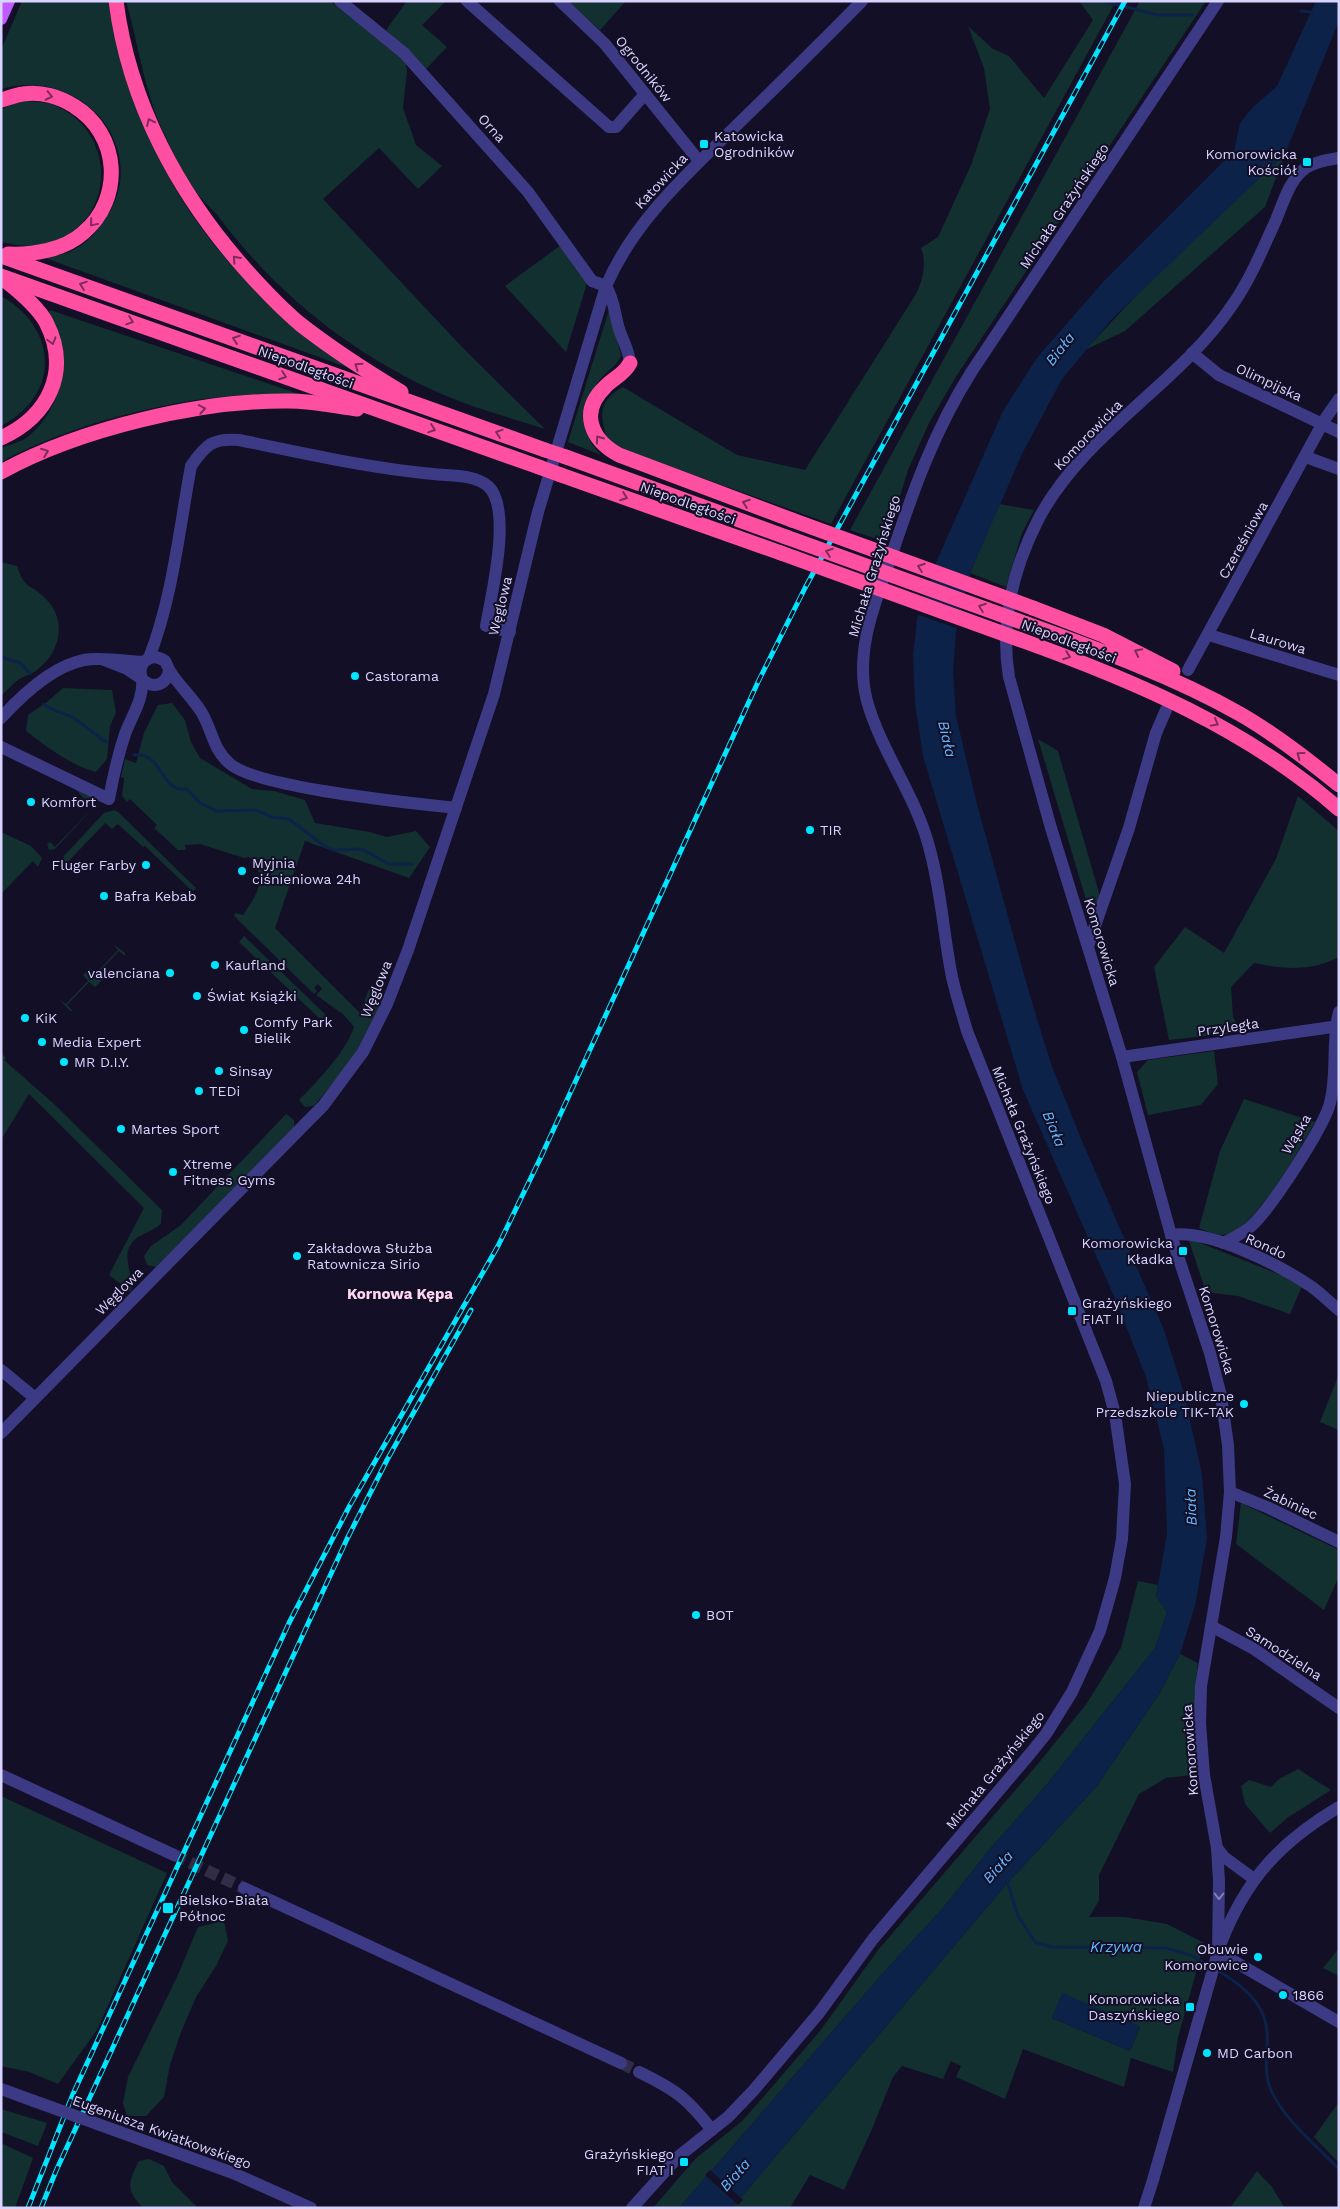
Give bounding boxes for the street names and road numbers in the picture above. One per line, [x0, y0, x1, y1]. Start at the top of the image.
street label: Ogrodników [612, 33, 676, 106]
street label: Orna [475, 110, 509, 146]
street label: Michała Grażyńskiego [1016, 140, 1112, 272]
street label: Katowicka [631, 150, 691, 212]
street label: Niepodległości [256, 342, 356, 392]
street label: Olimpijska [1233, 360, 1305, 404]
street label: Komorowicka [1050, 397, 1126, 473]
street label: Niepodległości [638, 478, 738, 528]
street label: Michała Grażyńskiego [845, 493, 903, 639]
street label: Czereśniowa [1215, 498, 1271, 582]
street label: Węglowa [485, 575, 515, 637]
street label: Niepodległości [1019, 616, 1119, 666]
street label: Laurowa [1248, 625, 1308, 657]
street label: Komorowicka [1081, 896, 1123, 988]
street label: Węglowa [357, 958, 395, 1020]
street label: Przyległa [1196, 1015, 1260, 1039]
street label: Michała Grażyńskiego [989, 1064, 1059, 1206]
street label: Wąska [1278, 1111, 1314, 1157]
street label: Rondo [1243, 1230, 1289, 1262]
street label: Węglowa [92, 1264, 146, 1318]
street label: Komorowicka [1196, 1284, 1238, 1376]
street label: Żabiniec [1262, 1484, 1321, 1522]
street label: Samodzielna [1243, 1622, 1325, 1684]
street label: Komorowicka [1179, 1704, 1201, 1796]
street label: Michała Grażyńskiego [942, 1708, 1048, 1832]
street label: Eugeniusza Kwiatkowskiego [70, 2092, 254, 2172]

